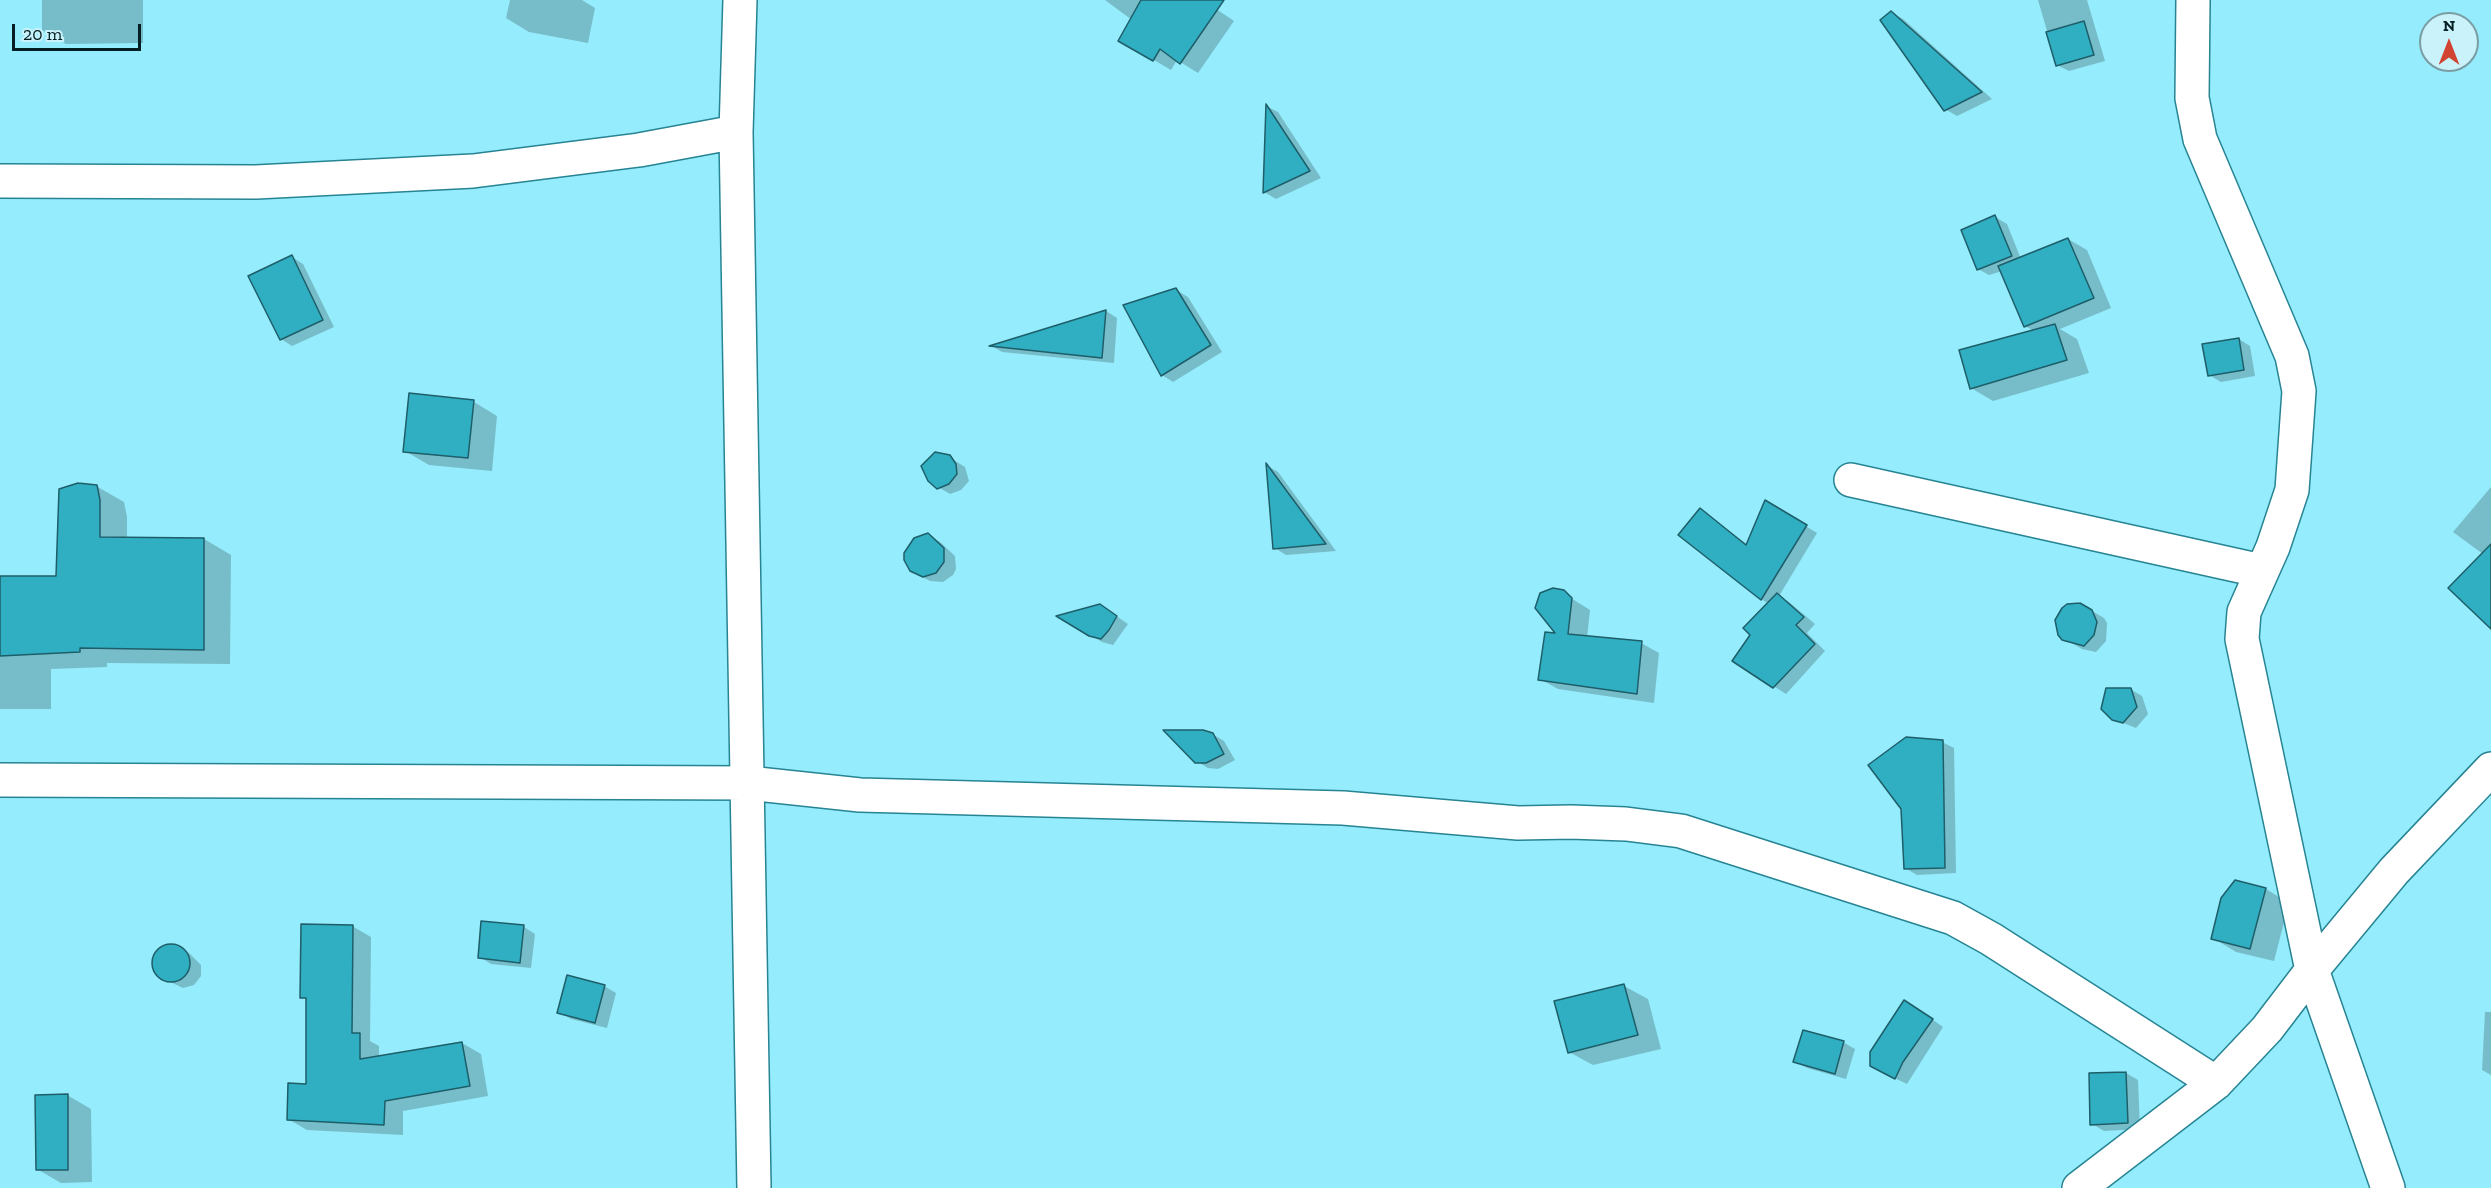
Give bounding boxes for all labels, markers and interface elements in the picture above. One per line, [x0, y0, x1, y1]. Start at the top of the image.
scale bar [15, 12, 144, 50]
north arrow [2419, 12, 2479, 72]
text: N [2443, 16, 2455, 35]
text: 20 m [23, 23, 62, 45]

